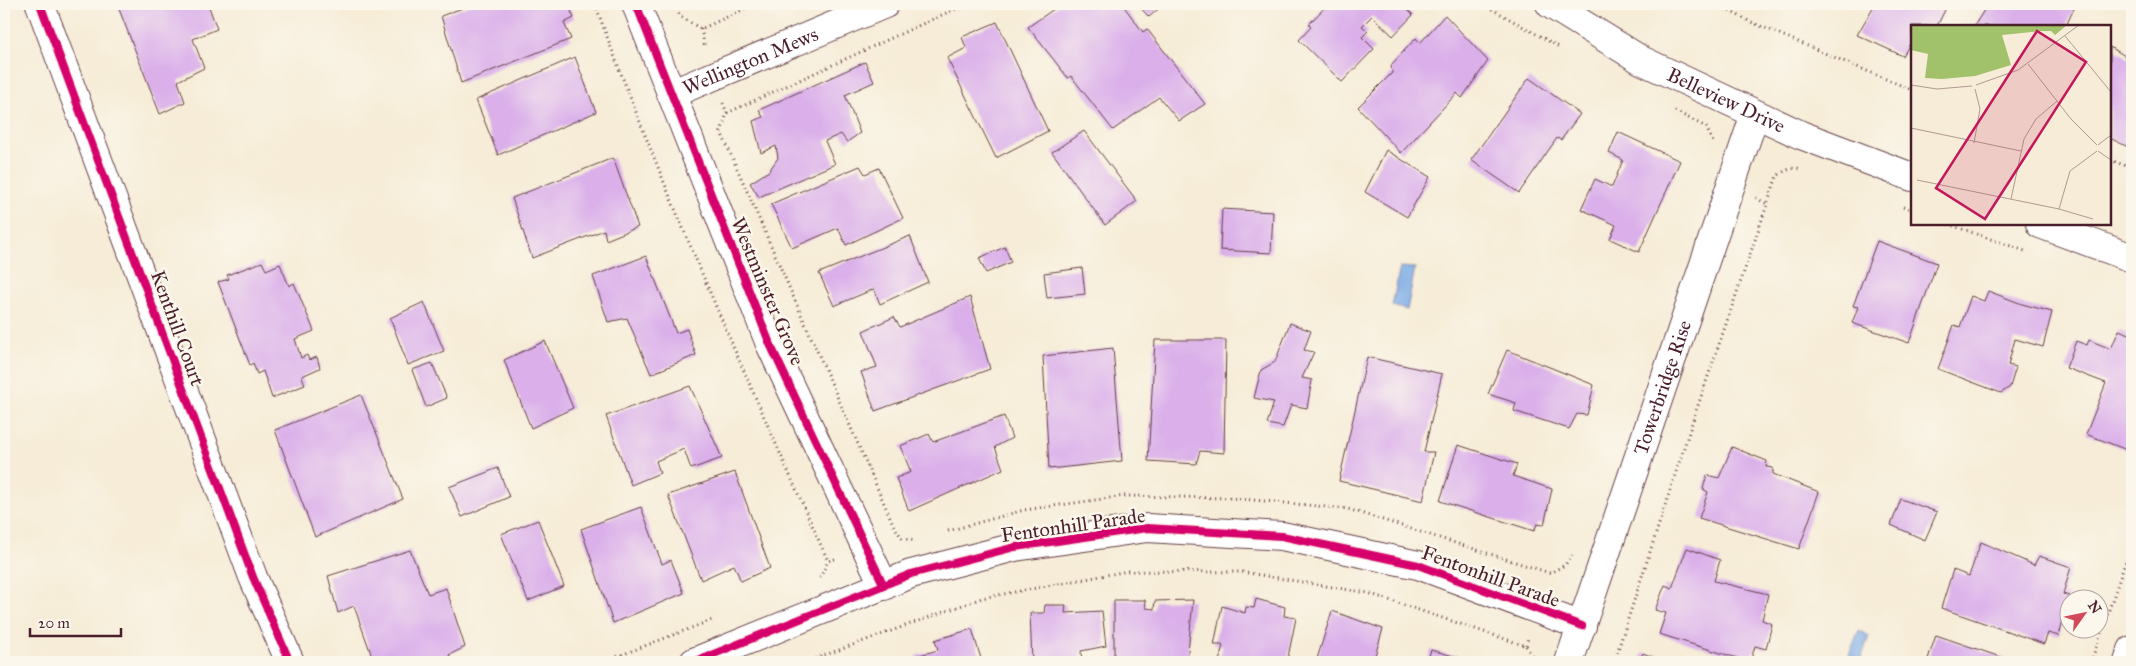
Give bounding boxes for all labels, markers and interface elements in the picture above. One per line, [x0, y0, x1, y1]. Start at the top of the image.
street label: Wellington Mews [679, 22, 822, 100]
inset map [1911, 25, 2111, 225]
street label: Belleview Drive [1663, 62, 1789, 138]
street label: Westminster Grove [726, 213, 810, 369]
street label: Kenthill Court [146, 267, 210, 389]
street label: Towerbridge Rise [1628, 317, 1696, 458]
street label: Fentonhill Parade [999, 503, 1147, 547]
street label: Fentonhill Parade [1419, 540, 1563, 612]
north arrow [2058, 588, 2108, 638]
text: N [2084, 598, 2105, 617]
scale bar [30, 606, 121, 638]
text: 20 m [38, 614, 70, 632]

